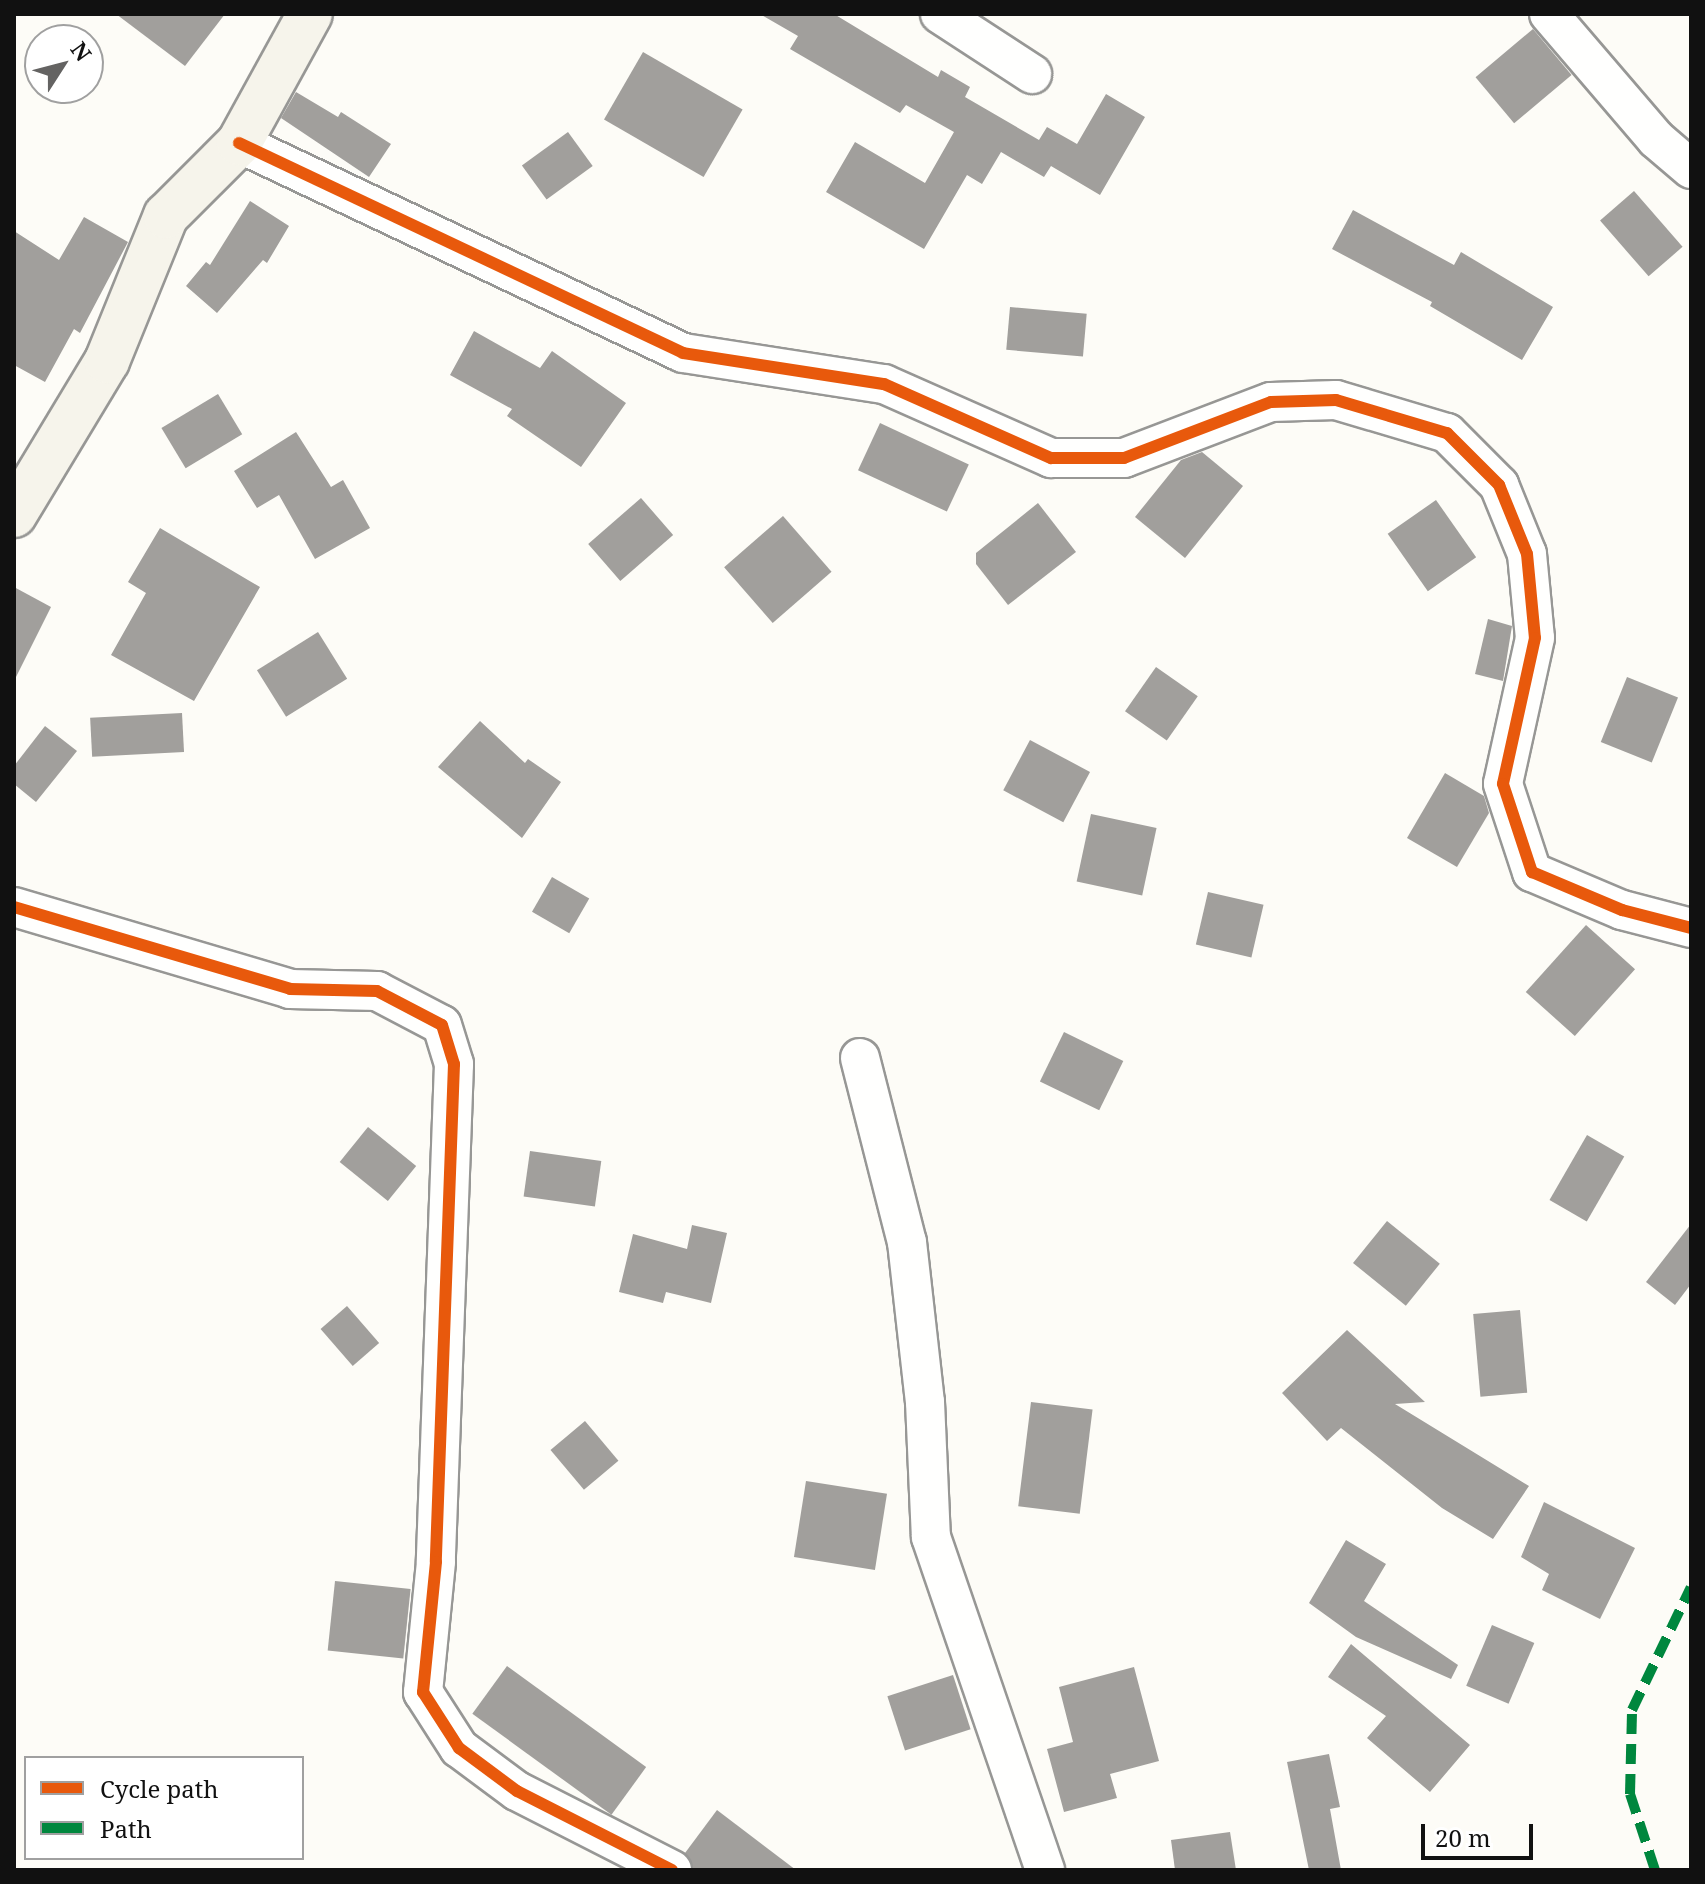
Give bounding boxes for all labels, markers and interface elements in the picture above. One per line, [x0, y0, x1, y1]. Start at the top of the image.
north arrow [24, 24, 104, 104]
text: N [65, 35, 99, 67]
legend [24, 1756, 304, 1860]
text: Cycle path [100, 1772, 219, 1805]
scale bar [1425, 1808, 1537, 1858]
text: Path [100, 1812, 152, 1845]
text: 20 m [1435, 1821, 1491, 1854]

